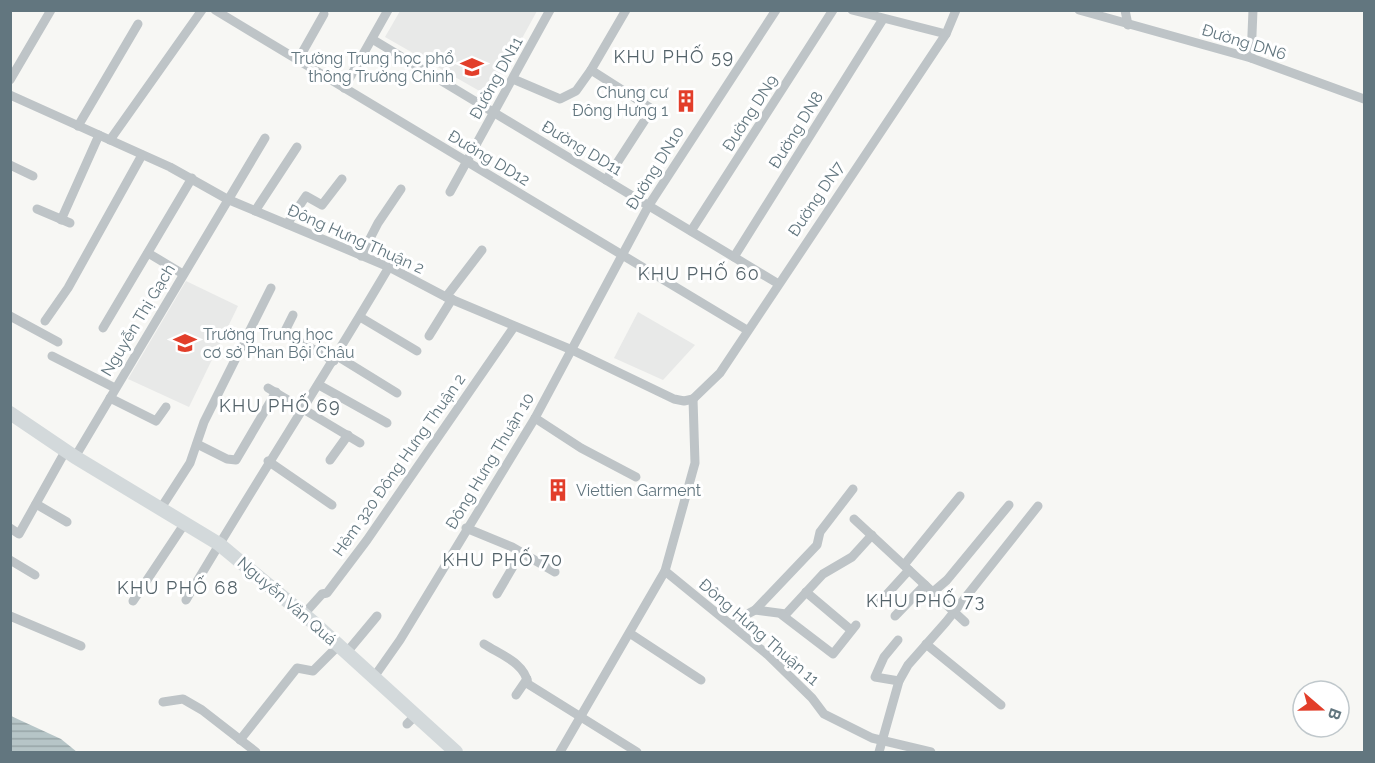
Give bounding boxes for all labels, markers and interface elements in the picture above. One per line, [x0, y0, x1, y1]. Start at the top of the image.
street label: Đường DN6 [1199, 20, 1289, 64]
street label: Đường DN11 [466, 33, 527, 123]
district label: KHU PHỐ 59 [614, 44, 734, 67]
place label: Trường Trung học phổ thông Trường Chinh [291, 49, 454, 86]
school or university icon: Trường Trung học phổ thông Trường Chinh [459, 54, 485, 80]
street label: Đường DN9 [718, 71, 782, 155]
place label: Chung cư Đông Hưng 1 [572, 83, 668, 120]
building icon: Chung cư Đông Hưng 1 [673, 88, 699, 114]
street label: Đường DN8 [765, 88, 827, 172]
street label: Đường DD11 [538, 117, 626, 180]
street label: Đường DN10 [622, 123, 688, 213]
street label: Đường DD12 [445, 126, 533, 190]
street label: Đường DN7 [784, 158, 848, 240]
street label: Đông Hưng Thuận 2 [285, 200, 427, 278]
street label: Nguyễn Thị Gạch [97, 260, 179, 380]
district label: KHU PHỐ 60 [638, 261, 760, 284]
place label: Trường Trung học cơ sở Phan Bội Châu [203, 325, 354, 362]
school or university icon: Trường Trung học cơ sở Phan Bội Châu [172, 330, 198, 356]
street label: Hẻm 320 Đông Hưng Thuận 2 [329, 370, 469, 560]
street label: Đông Hưng Thuận 10 [442, 389, 538, 533]
district label: KHU PHỐ 69 [219, 393, 341, 416]
building icon: Viettien Garment [545, 477, 571, 503]
place label: Viettien Garment [576, 481, 702, 500]
district label: KHU PHỐ 70 [442, 547, 564, 570]
street label: Nguyễn Văn Quá [234, 553, 340, 649]
district label: KHU PHỐ 68 [117, 575, 239, 598]
street label: Đông Hưng Thuận 11 [695, 575, 823, 689]
district label: KHU PHỐ 73 [866, 588, 986, 611]
north arrow [1291, 679, 1351, 739]
text: B [1324, 706, 1345, 722]

